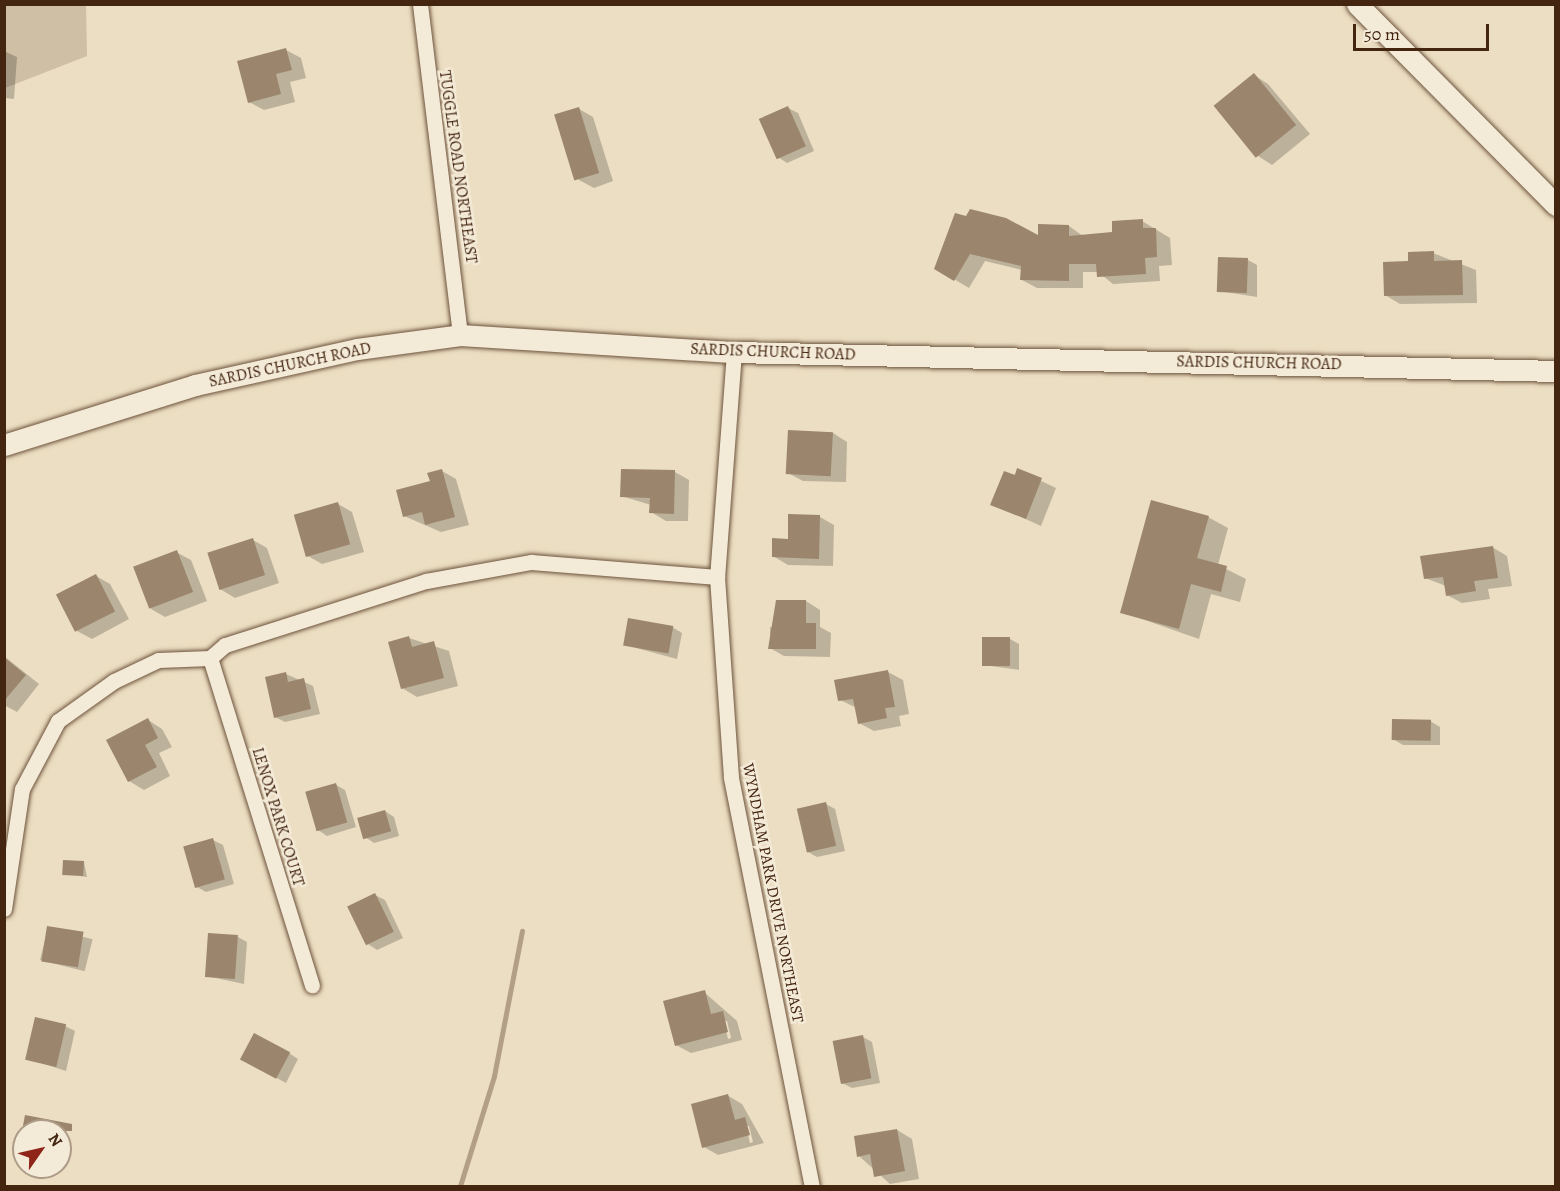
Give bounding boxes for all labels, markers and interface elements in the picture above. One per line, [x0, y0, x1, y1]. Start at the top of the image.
scale bar [1356, 12, 1492, 50]
text: 50 m [1364, 22, 1400, 46]
street label: TUGGLE ROAD NORTHEAST [435, 69, 481, 265]
street label: SARDIS CHURCH ROAD [207, 338, 373, 392]
street label: SARDIS CHURCH ROAD [690, 340, 856, 364]
street label: SARDIS CHURCH ROAD [1176, 352, 1342, 374]
street label: LENOX PARK COURT [248, 745, 308, 889]
street label: WYNDHAM PARK DRIVE NORTHEAST [738, 762, 808, 1024]
north arrow [12, 1119, 72, 1179]
text: N [43, 1129, 68, 1151]

